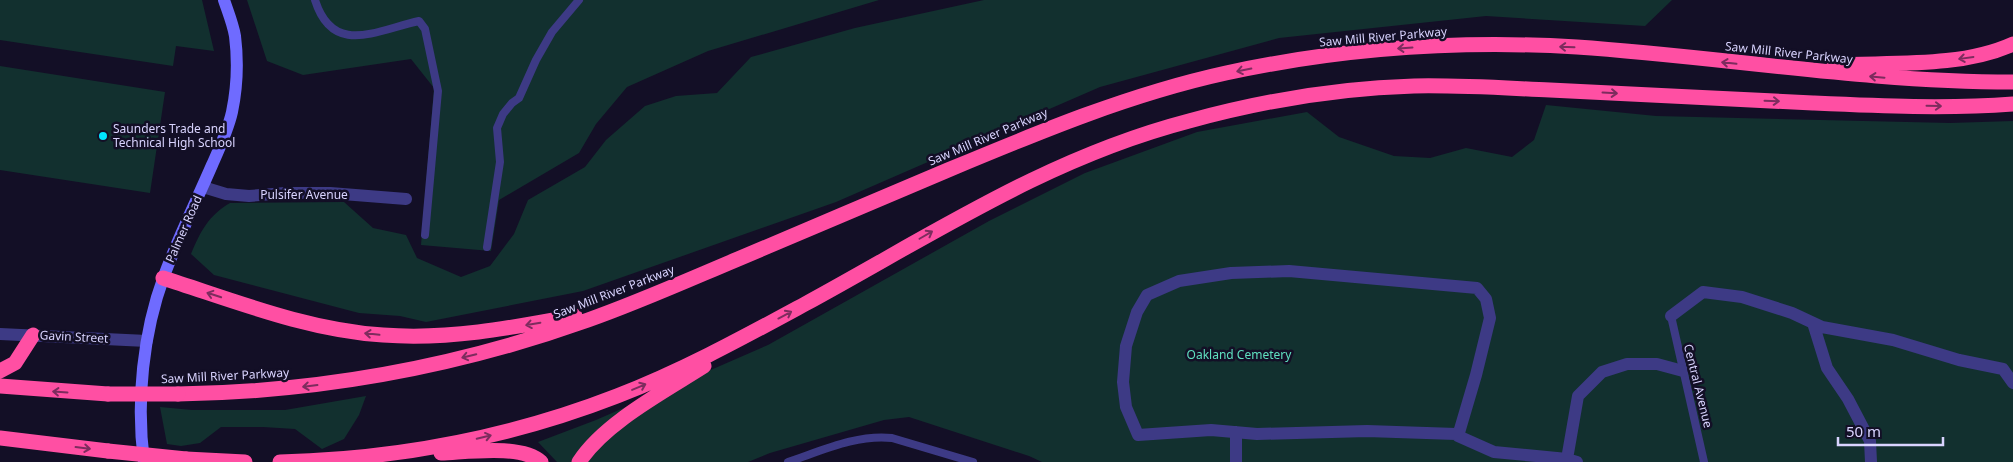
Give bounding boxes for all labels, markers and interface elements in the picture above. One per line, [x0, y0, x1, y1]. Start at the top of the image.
street label: Saw Mill River Parkway [1318, 22, 1448, 51]
street label: Saw Mill River Parkway [1724, 37, 1855, 68]
one-way arrow [1559, 42, 1576, 52]
one-way arrow [1397, 43, 1413, 52]
one-way arrow [1959, 53, 1975, 63]
one-way arrow [1721, 58, 1737, 68]
one-way arrow [1236, 65, 1252, 75]
one-way arrow [1869, 72, 1885, 81]
one-way arrow [1601, 88, 1617, 97]
one-way arrow [1764, 96, 1780, 106]
one-way arrow [1926, 101, 1942, 111]
street label: Saw Mill River Parkway [925, 103, 1051, 169]
place label: Saunders Trade and Technical High School [113, 120, 235, 151]
marker: Saunders Trade and Technical High School [97, 130, 109, 142]
street label: Pulsifer Avenue [260, 186, 348, 203]
street label: Palmer Road [161, 192, 206, 265]
one-way arrow [918, 230, 933, 240]
street label: Saw Mill River Parkway [551, 260, 678, 322]
one-way arrow [207, 289, 223, 299]
one-way arrow [777, 310, 792, 320]
one-way arrow [526, 319, 542, 329]
street label: Gavin Street [39, 326, 109, 347]
one-way arrow [364, 329, 380, 339]
street label: Central Avenue [1680, 342, 1717, 430]
park label: Oakland Cemetery [1187, 346, 1292, 363]
one-way arrow [462, 352, 478, 361]
street label: Saw Mill River Parkway [160, 364, 290, 387]
one-way arrow [302, 381, 318, 391]
one-way arrow [631, 381, 646, 391]
one-way arrow [52, 387, 68, 396]
scale bar [1838, 414, 1943, 446]
text: 50 m [1846, 421, 1881, 441]
one-way arrow [476, 432, 492, 441]
one-way arrow [75, 443, 91, 453]

